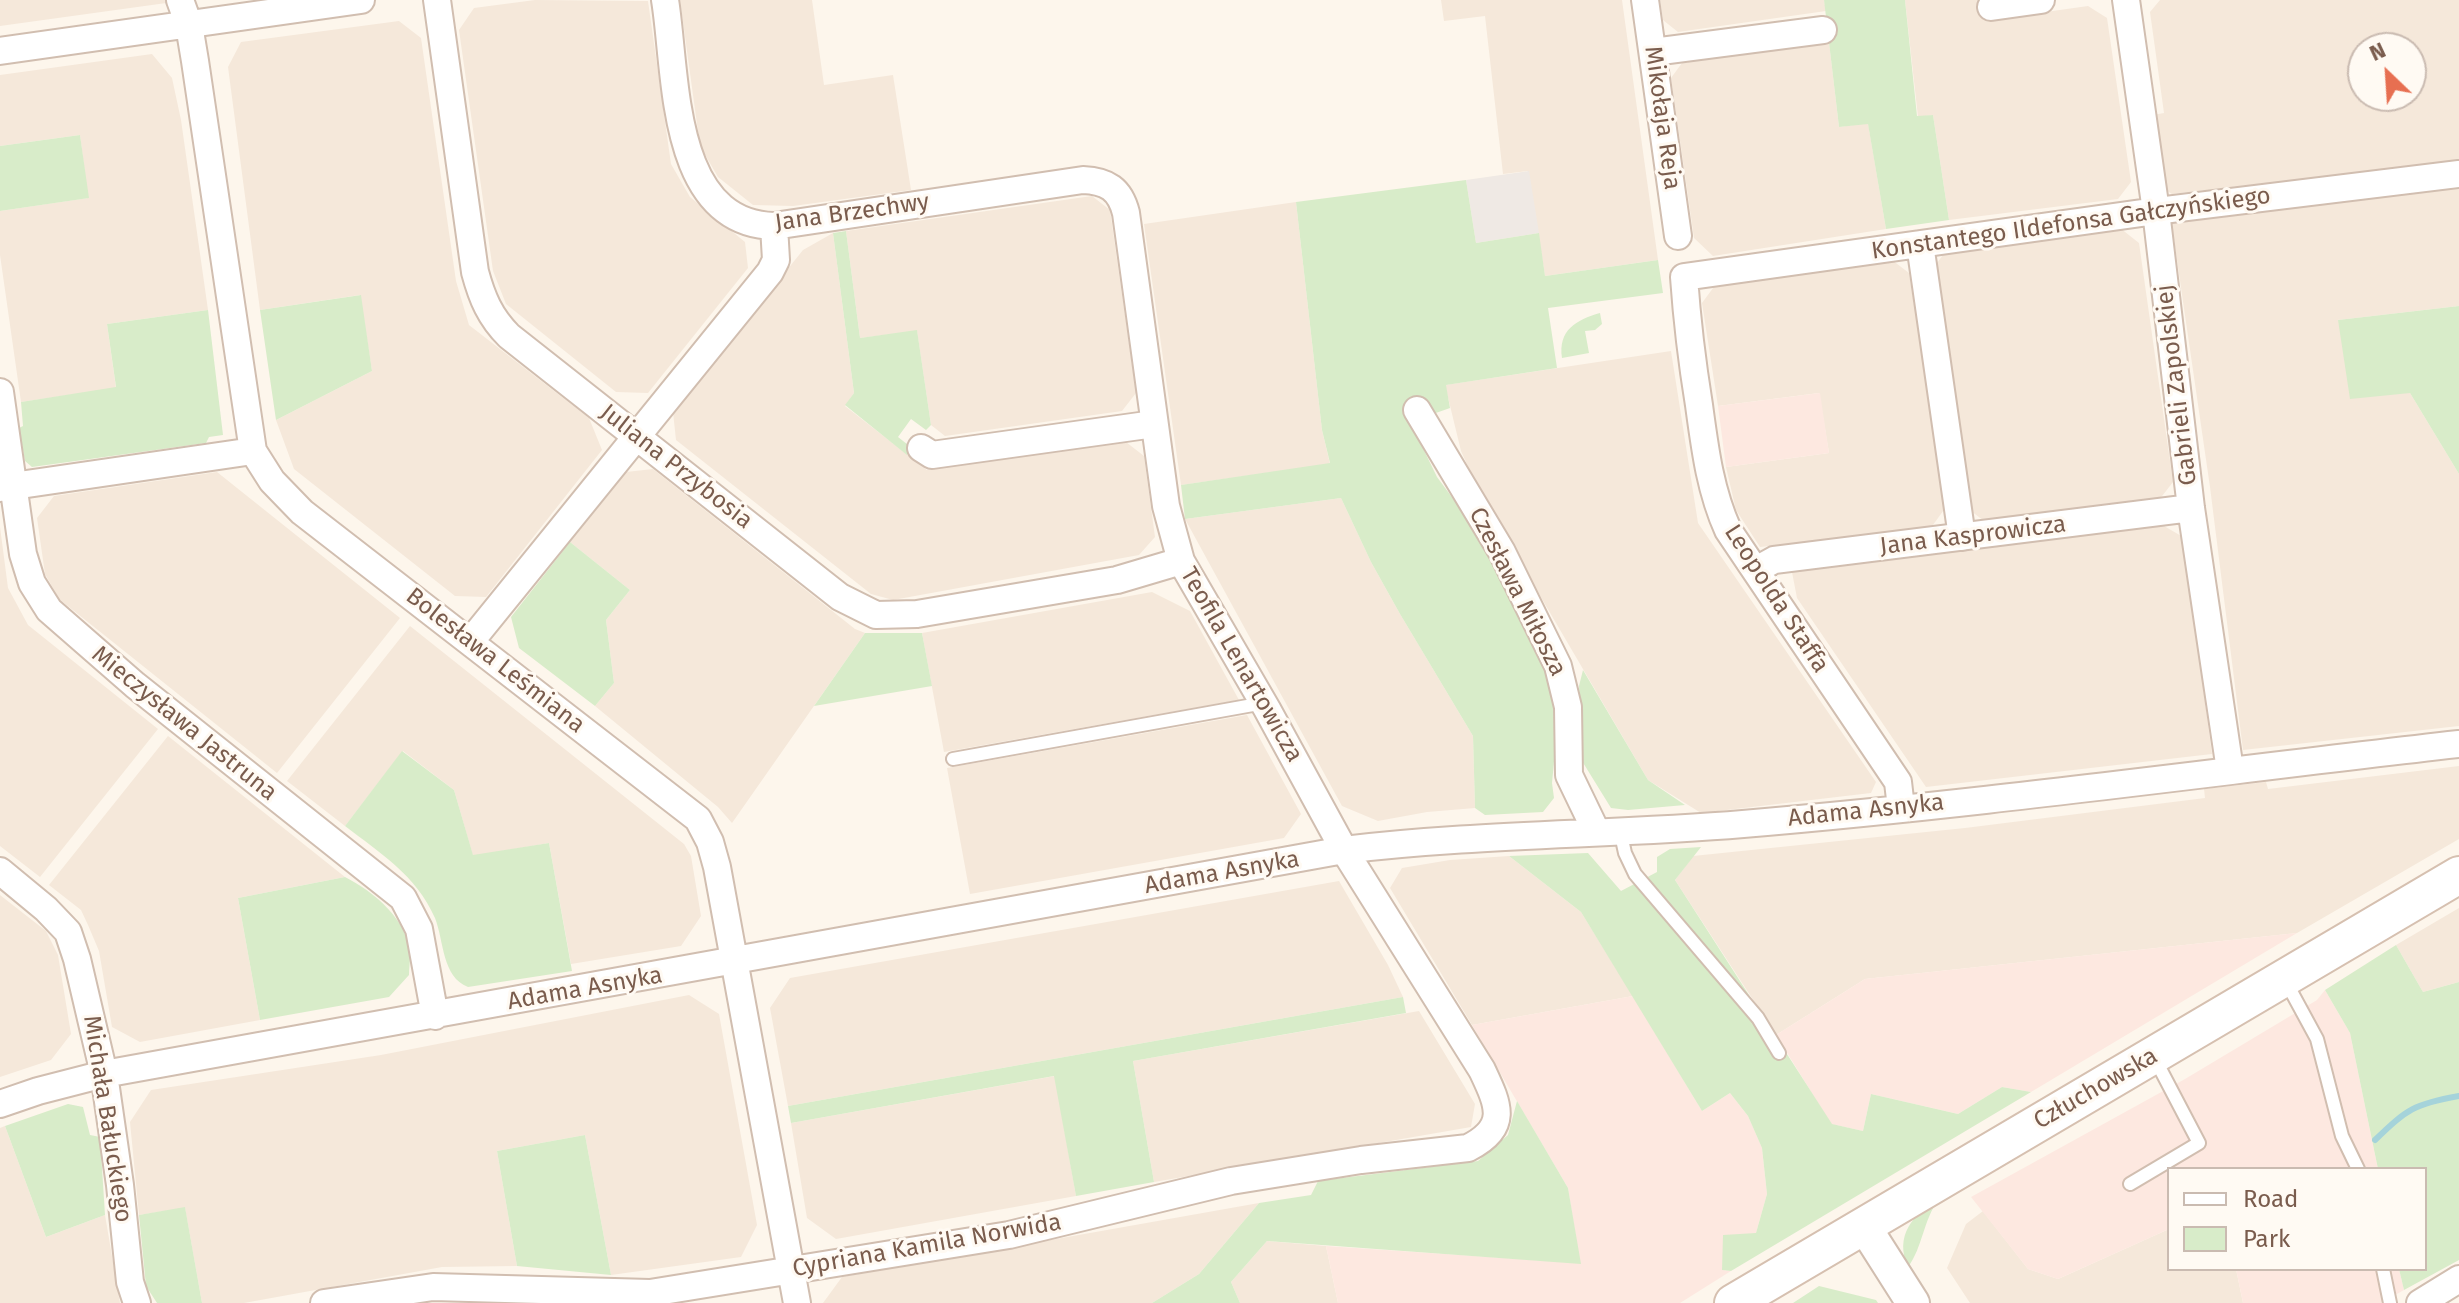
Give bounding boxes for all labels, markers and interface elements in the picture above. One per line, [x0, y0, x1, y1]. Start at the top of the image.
north arrow [2347, 32, 2427, 112]
text: N [2365, 36, 2390, 67]
street label: Mikołaja Reja [1638, 44, 1686, 192]
street label: Konstantego Ildefonsa Gałczyńskiego [1870, 182, 2272, 266]
street label: Jana Brzechwy [773, 188, 931, 238]
street label: Gabrieli Zapolskiej [2150, 283, 2204, 487]
street label: Juliana Przybosia [594, 398, 758, 536]
street label: Czesława Miłosza [1462, 503, 1572, 681]
street label: Jana Kasprowicza [1878, 510, 2068, 562]
street label: Leopolda Staffa [1717, 520, 1835, 678]
street label: Teofila Lenartowicza [1174, 563, 1308, 767]
street label: Bolesława Leśmiana [400, 582, 590, 740]
street label: Mieczysława Jastruna [86, 640, 282, 808]
street label: Adama Asnyka [1787, 788, 1945, 834]
street label: Adama Asnyka [1142, 845, 1302, 901]
street label: Adama Asnyka [505, 961, 665, 1017]
street label: Michała Bałuckiego [76, 1014, 138, 1224]
street label: Człuchowska [2029, 1042, 2163, 1136]
legend [2167, 1167, 2427, 1271]
text: Road [2243, 1185, 2298, 1213]
street label: Cypriana Kamila Norwida [790, 1208, 1064, 1284]
text: Park [2243, 1225, 2290, 1253]

